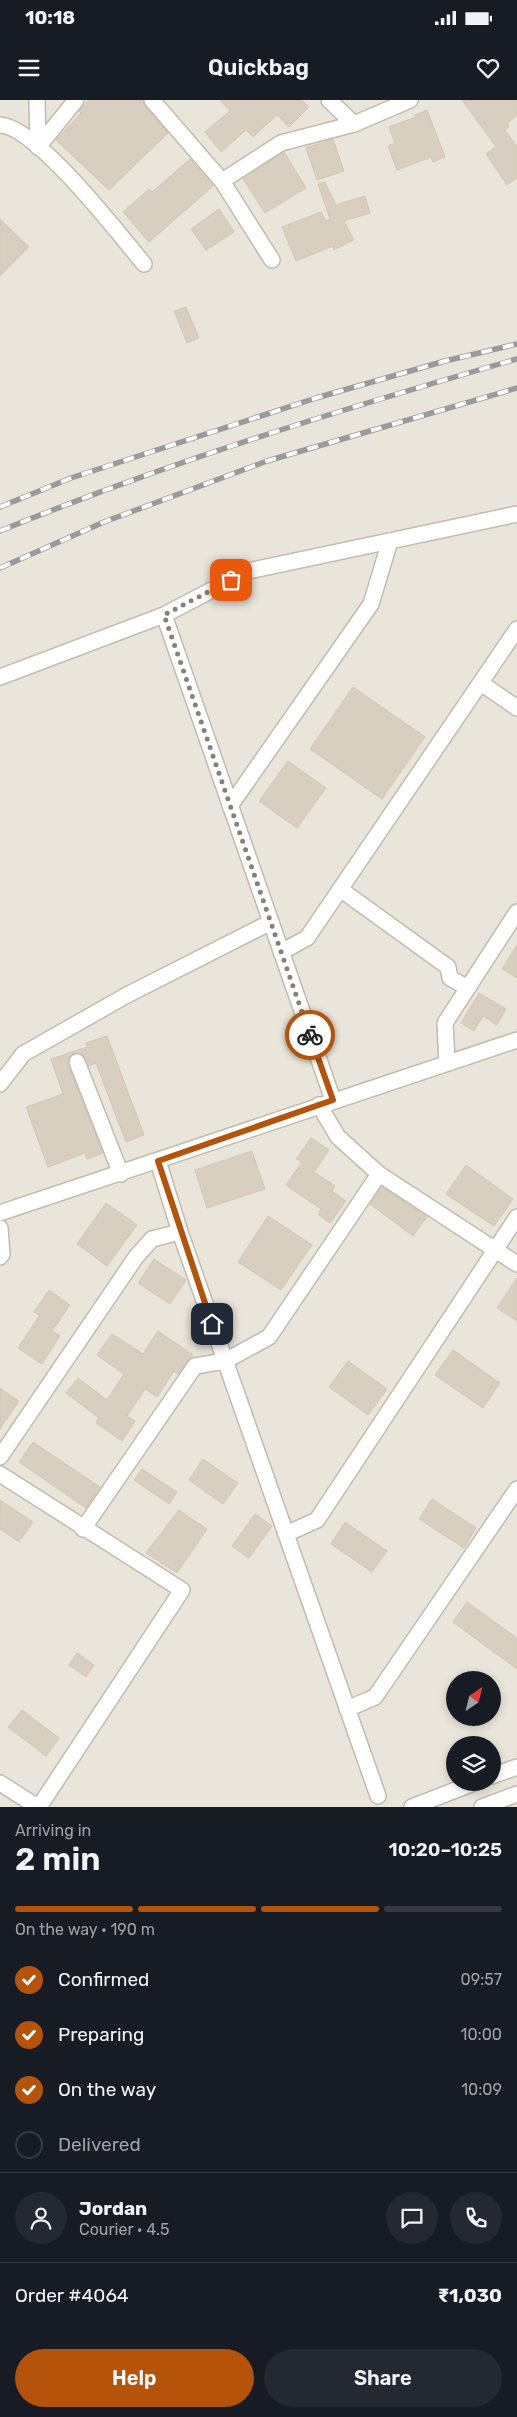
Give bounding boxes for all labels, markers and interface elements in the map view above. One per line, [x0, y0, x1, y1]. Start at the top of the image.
text: 10:18 [25, 6, 75, 29]
icon: menu [15, 54, 43, 82]
text: Quickbag [208, 54, 309, 81]
icon: heart [474, 54, 502, 82]
pin [210, 559, 252, 601]
icon: bag [217, 566, 245, 594]
courier [285, 1010, 335, 1060]
icon: bike [296, 1021, 324, 1049]
pin [191, 1303, 233, 1345]
icon: home [198, 1310, 226, 1338]
north arrow [446, 1671, 501, 1726]
map controls [446, 1671, 501, 1791]
button: layers [446, 1736, 501, 1791]
text: Arriving in [15, 1821, 91, 1840]
text: 10:20–10:25 [389, 1838, 502, 1861]
text: 2 min [15, 1840, 100, 1878]
text: On the way · 190 m [15, 1920, 155, 1939]
icon: check [15, 1966, 43, 1994]
text: Confirmed [58, 1968, 149, 1991]
text: 09:57 [461, 1970, 502, 1989]
icon: check [15, 2021, 43, 2049]
text: Preparing [58, 2023, 144, 2046]
text: 10:00 [461, 2025, 502, 2044]
icon: check [15, 2076, 43, 2104]
text: On the way [58, 2078, 156, 2101]
text: 10:09 [461, 2080, 502, 2099]
text: Delivered [58, 2133, 141, 2156]
button: person [15, 2192, 67, 2244]
button: chat [386, 2192, 438, 2244]
button: phone [450, 2192, 502, 2244]
text: Jordan [79, 2197, 147, 2220]
text: Courier · 4.5 [79, 2220, 169, 2239]
text: Order #4064 [15, 2284, 129, 2307]
text: ₹1,030 [438, 2284, 502, 2307]
button: Help [15, 2349, 254, 2407]
button: Share [264, 2349, 502, 2407]

